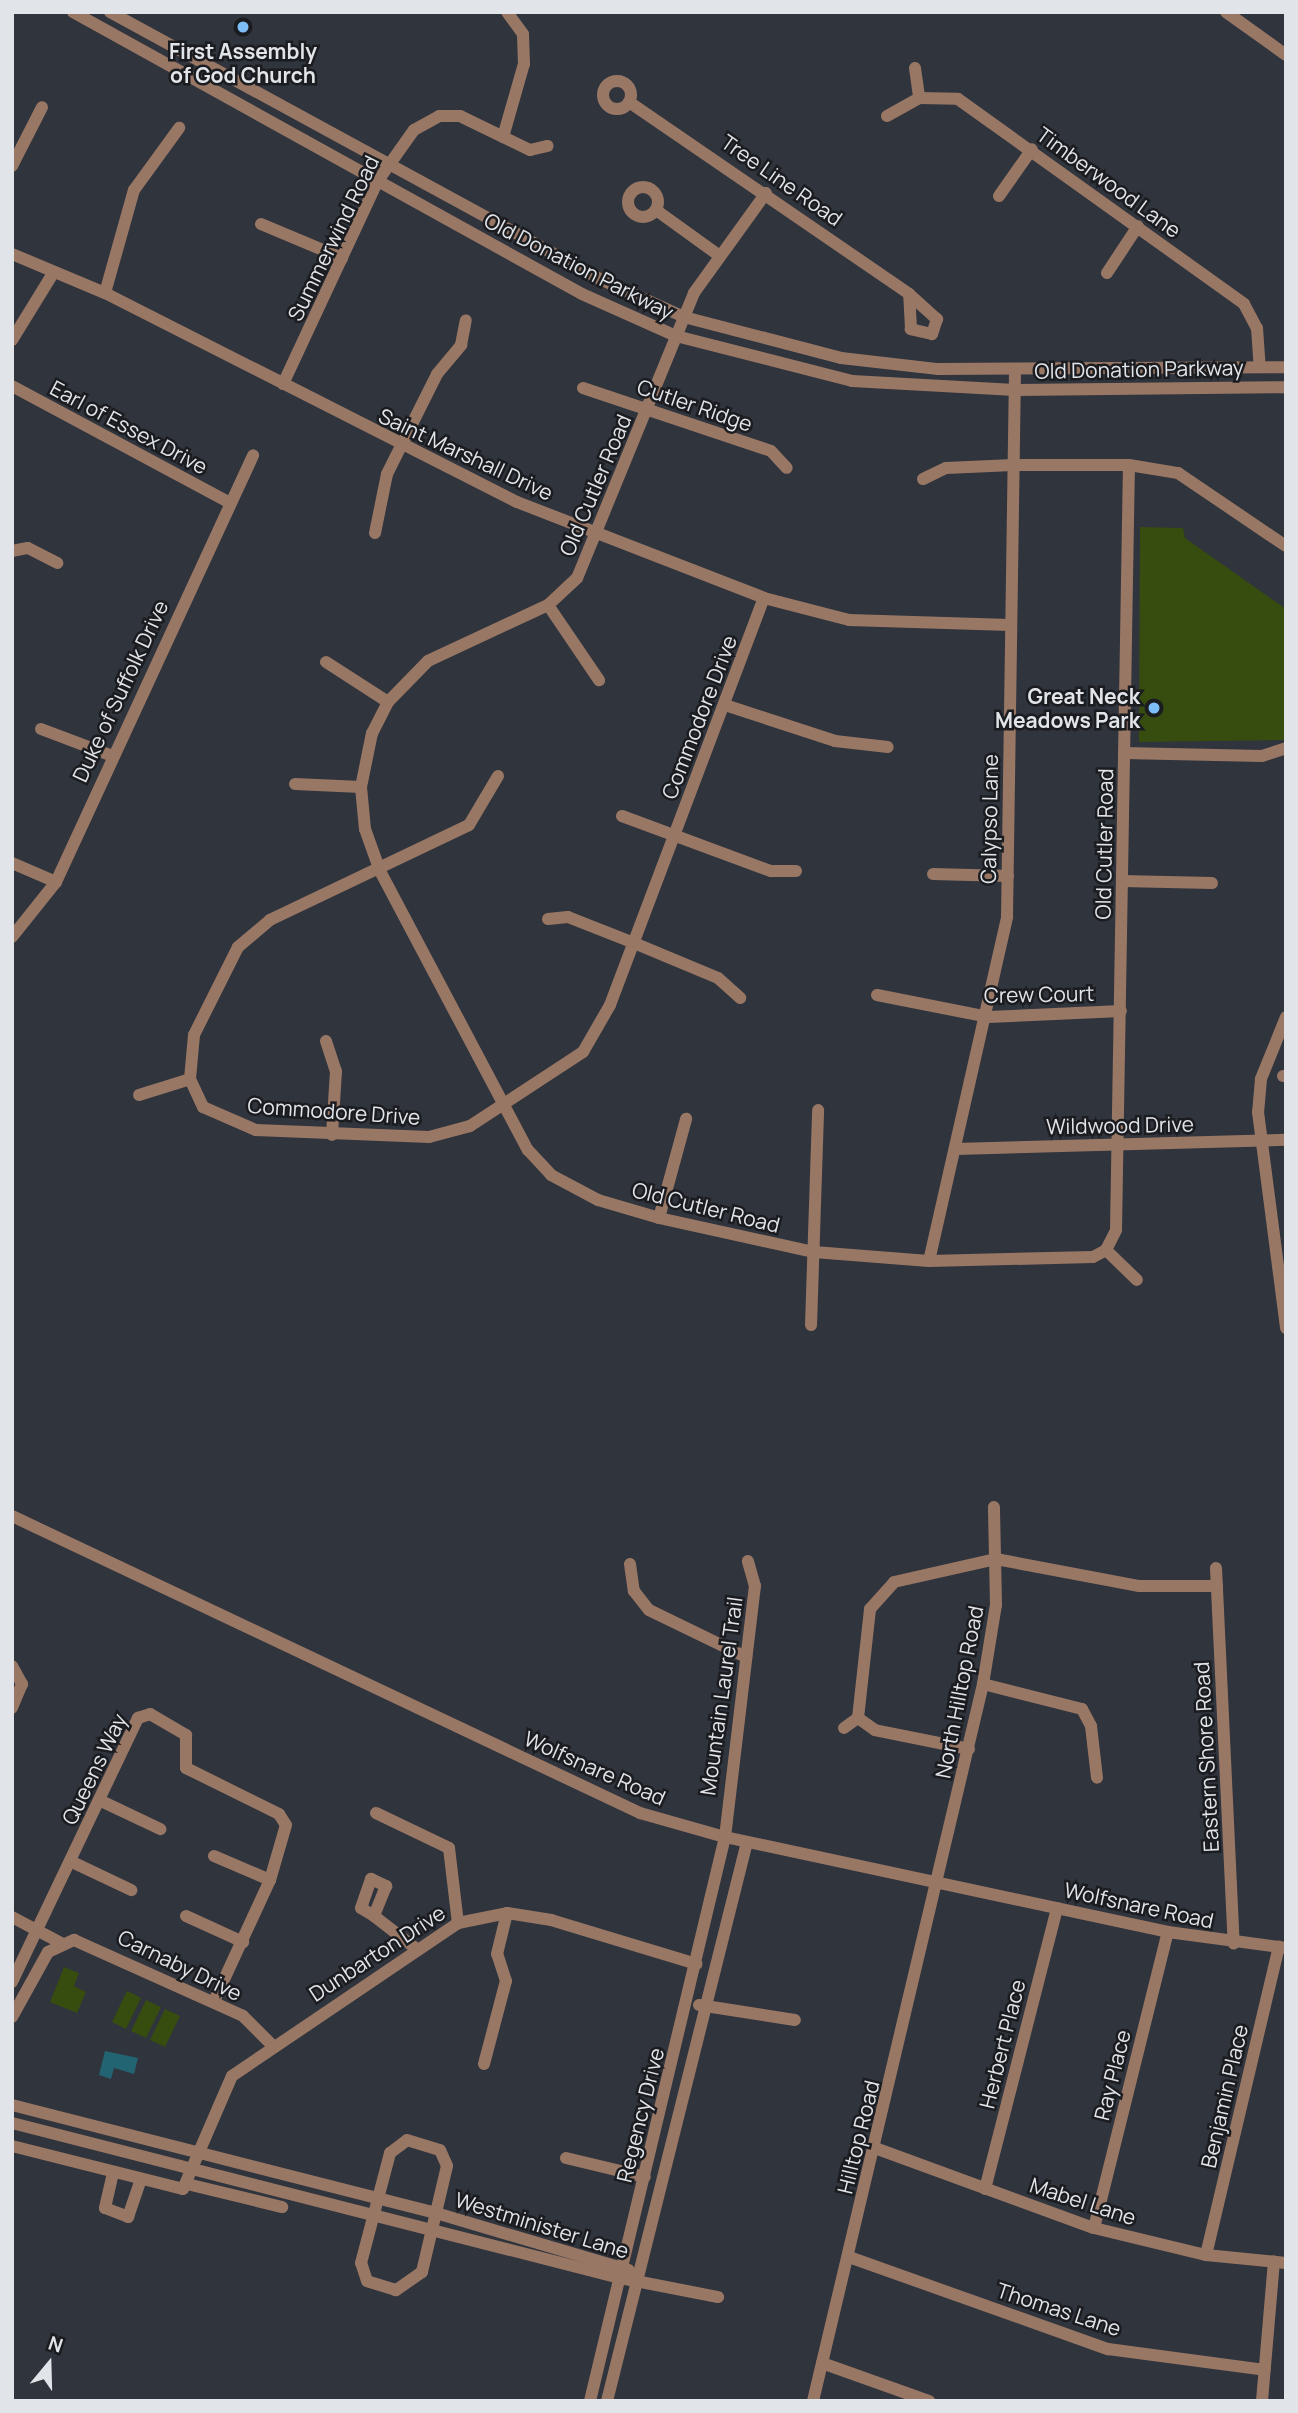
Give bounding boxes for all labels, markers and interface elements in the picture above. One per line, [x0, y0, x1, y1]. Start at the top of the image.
marker: First Assembly of God Church [235, 19, 251, 35]
place label: First Assembly of God Church [169, 38, 317, 88]
street label: Timberwood Lane [1032, 121, 1186, 243]
street label: Tree Line Road [717, 129, 847, 231]
street label: Summerwind Road [282, 151, 384, 325]
street label: Old Donation Parkway [480, 207, 678, 325]
street label: Old Donation Parkway [1034, 355, 1244, 383]
street label: Cutler Ridge [634, 374, 756, 436]
street label: Earl of Essex Drive [46, 375, 212, 479]
street label: Saint Marshall Drive [375, 403, 557, 505]
street label: Old Cutler Road [554, 410, 636, 560]
street label: Duke of Suffolk Drive [67, 596, 173, 786]
street label: Commodore Drive [656, 632, 742, 802]
place label: Great Neck Meadows Park [995, 683, 1140, 733]
marker: Great Neck Meadows Park [1146, 700, 1162, 716]
street label: Calypso Lane [975, 754, 1003, 884]
street label: Old Cutler Road [1090, 768, 1118, 920]
street label: Crew Court [984, 980, 1094, 1008]
street label: Commodore Drive [247, 1092, 421, 1130]
street label: Wildwood Drive [1046, 1111, 1194, 1139]
street label: Old Cutler Road [630, 1176, 782, 1238]
street label: Mountain Laurel Trail [695, 1595, 747, 1797]
street label: North Hilltop Road [930, 1604, 988, 1780]
street label: Eastern Shore Road [1188, 1661, 1224, 1853]
street label: Queens Way [56, 1709, 132, 1829]
street label: Wolfsnare Road [520, 1726, 670, 1810]
street label: Wolfsnare Road [1062, 1877, 1216, 1933]
street label: Dunbarton Drive [304, 1900, 450, 2006]
street label: Carnaby Drive [114, 1924, 246, 2006]
street label: Herbert Place [974, 1977, 1030, 2111]
street label: Benjamin Place [1195, 2022, 1253, 2170]
street label: Ray Place [1089, 2027, 1135, 2123]
street label: Regency Drive [611, 2045, 669, 2185]
street label: Hilltop Road [832, 2078, 884, 2196]
street label: Mabel Lane [1027, 2172, 1139, 2230]
street label: Westminister Lane [452, 2187, 632, 2263]
street label: Thomas Lane [994, 2277, 1124, 2341]
north arrow [14, 2329, 84, 2399]
text: N [45, 2330, 67, 2359]

